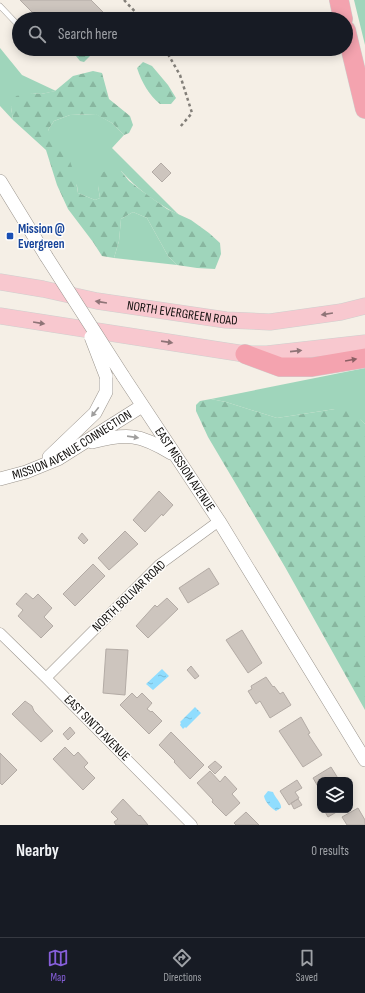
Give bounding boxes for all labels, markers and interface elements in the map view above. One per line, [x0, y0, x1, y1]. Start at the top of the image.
search box [12, 12, 353, 56]
icon: search [26, 23, 48, 45]
text: Search here [58, 25, 118, 44]
place label: Mission @ Evergreen [18, 221, 65, 252]
marker: Mission @ Evergreen [5, 231, 15, 241]
street label: NORTH EVERGREEN ROAD [126, 298, 238, 329]
one-way arrow [95, 299, 107, 305]
one-way arrow [321, 311, 333, 317]
one-way arrow [32, 320, 45, 326]
one-way arrow [161, 339, 173, 345]
one-way arrow [290, 347, 302, 354]
one-way arrow [345, 357, 357, 363]
one-way arrow [91, 406, 99, 417]
street label: MISSION AVENUE CONNECTION [10, 407, 135, 483]
street label: EAST MISSION AVENUE [151, 424, 218, 515]
one-way arrow [127, 434, 139, 440]
street label: NORTH BOLIVAR ROAD [89, 557, 169, 635]
street label: EAST SINTO AVENUE [61, 692, 133, 764]
map controls [317, 777, 353, 813]
button: layers [317, 777, 353, 813]
text: Nearby [16, 841, 59, 861]
text: 0 results [311, 843, 349, 859]
tab: Map [47, 947, 69, 984]
tab: Directions [164, 947, 201, 984]
tab: Saved [296, 947, 318, 984]

